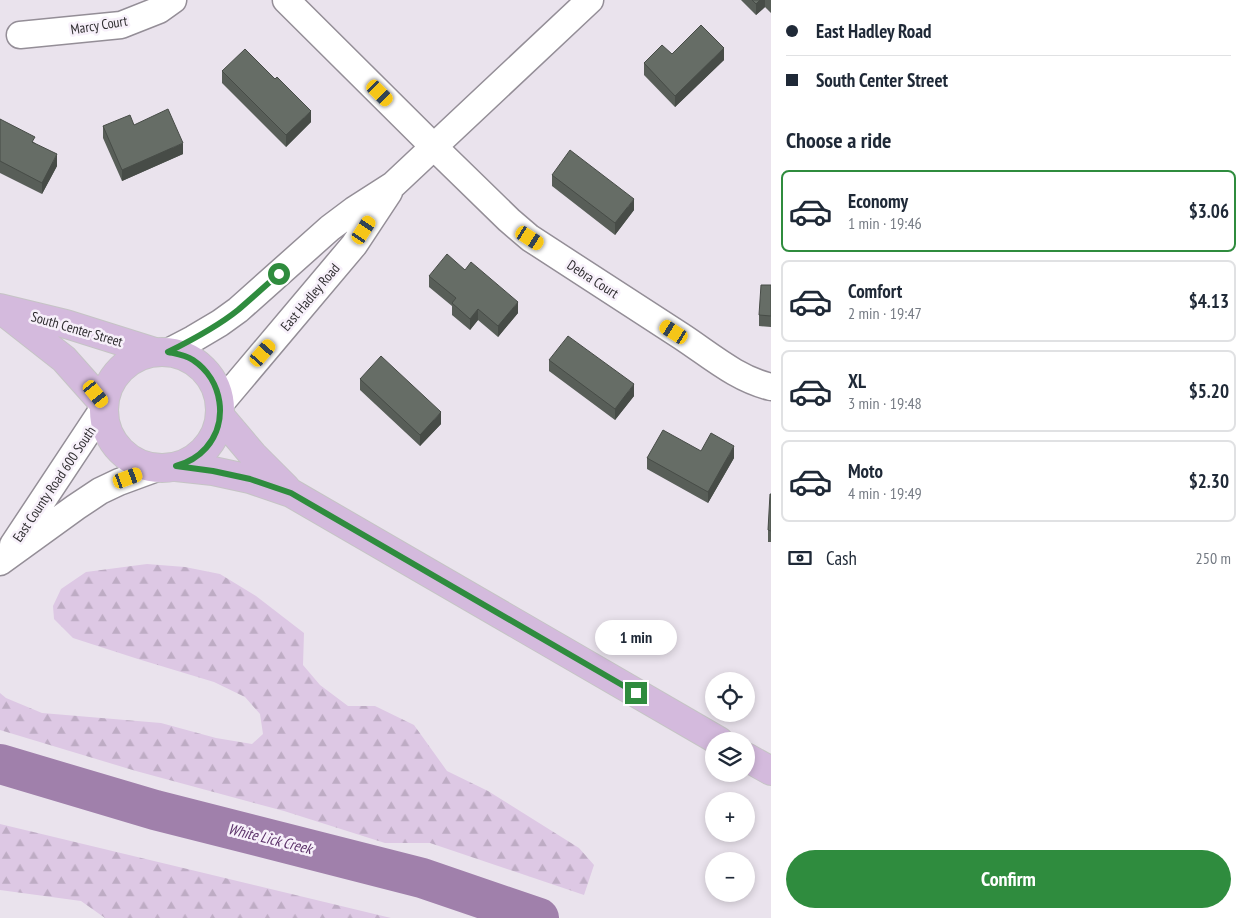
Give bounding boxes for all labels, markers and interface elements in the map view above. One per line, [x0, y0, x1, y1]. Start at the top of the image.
street label: Marcy Court [69, 12, 129, 38]
text: East Hadley Road [816, 19, 932, 43]
text: South Center Street [816, 68, 948, 92]
car [364, 77, 395, 109]
text: Choose a ride [786, 126, 891, 154]
icon: car [788, 189, 833, 234]
text: Economy [848, 189, 908, 213]
text: $3.06 [1189, 199, 1229, 223]
car [349, 213, 378, 247]
text: 1 min · 19:46 [848, 213, 922, 233]
car [513, 224, 546, 252]
street label: Debra Court [564, 256, 622, 302]
street label: East Hadley Road [276, 259, 344, 335]
route start [268, 263, 290, 285]
icon: car [788, 279, 833, 324]
text: Comfort [848, 279, 902, 303]
text: $4.13 [1189, 289, 1229, 313]
text: 2 min · 19:47 [848, 303, 922, 323]
street label: South Center Street [29, 307, 125, 351]
car [657, 318, 690, 346]
car [247, 337, 278, 369]
icon: car [788, 369, 833, 414]
text: XL [848, 369, 866, 393]
car [80, 378, 111, 410]
text: $5.20 [1189, 379, 1229, 403]
text: 3 min · 19:48 [848, 393, 922, 413]
street label: East County Road 600 South [9, 423, 99, 545]
icon: car [788, 459, 833, 504]
text: Moto [848, 459, 883, 483]
car [111, 466, 144, 490]
text: $2.30 [1189, 469, 1229, 493]
text: 4 min · 19:49 [848, 483, 922, 503]
icon: cash [786, 544, 814, 572]
text: Cash [826, 546, 857, 570]
text: 250 m [1196, 548, 1231, 568]
callout: 1 min [595, 620, 677, 656]
text: 1 min [620, 627, 652, 647]
map controls [705, 672, 755, 902]
button: locate [705, 672, 755, 722]
route end [625, 682, 647, 704]
button: layers [705, 732, 755, 782]
button: + [705, 792, 755, 842]
water label: White Lick Creek [226, 819, 316, 859]
button: Confirm [786, 850, 1231, 908]
button: − [705, 852, 755, 902]

